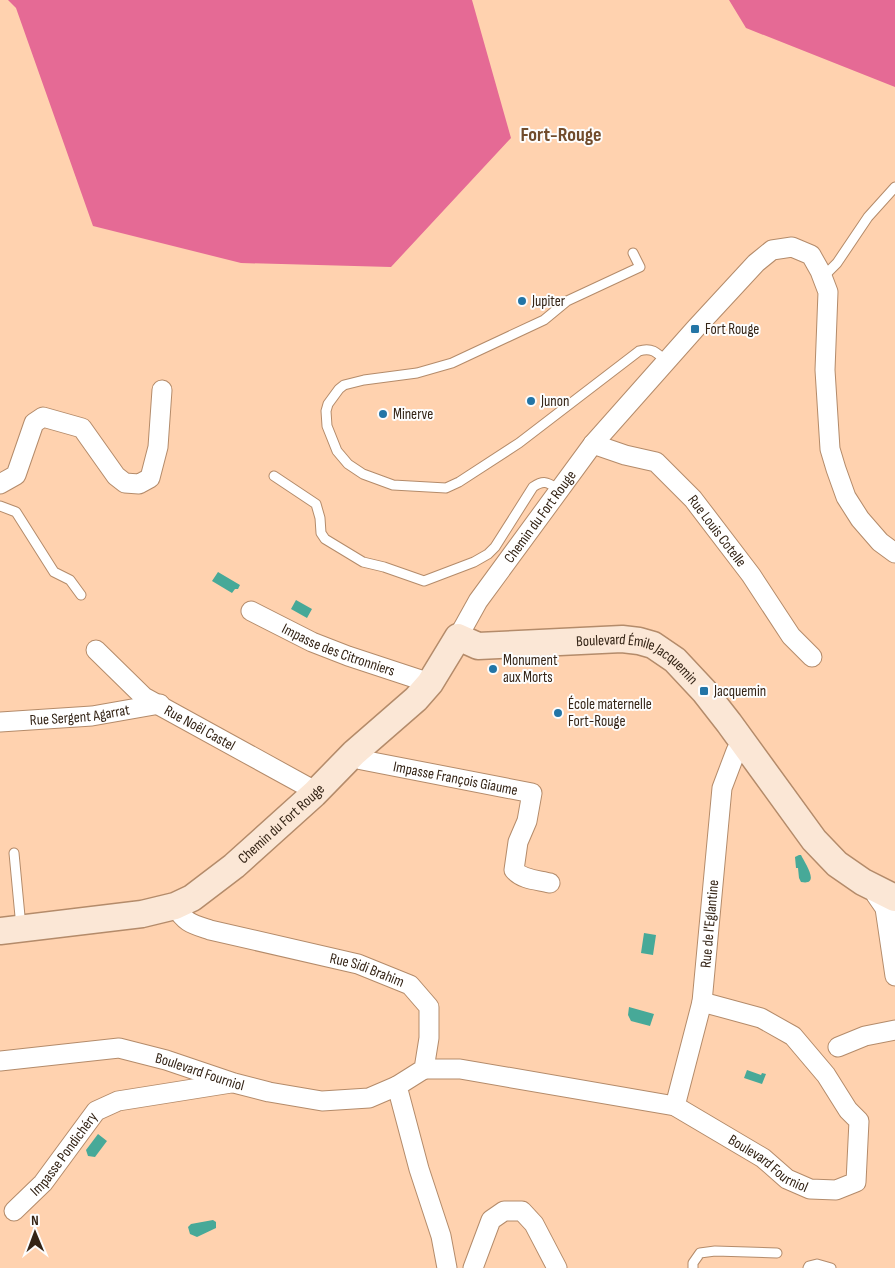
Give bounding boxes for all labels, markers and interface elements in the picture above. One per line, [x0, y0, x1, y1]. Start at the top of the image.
district label: Fort-Rouge [520, 123, 602, 147]
place label: Jupiter [531, 292, 566, 311]
marker: Jupiter [516, 295, 528, 307]
place label: Fort Rouge [705, 320, 759, 339]
marker: Fort Rouge [689, 323, 701, 335]
place label: Junon [540, 392, 569, 411]
marker: Junon [525, 395, 537, 407]
place label: Minerve [393, 405, 433, 424]
marker: Minerve [377, 408, 389, 420]
street label: Chemin du Fort Rouge [500, 467, 581, 567]
street label: Rue Louis Cotelle [683, 491, 750, 571]
street label: Impasse des Citronniers [279, 619, 397, 681]
street label: Boulevard Émile Jacquemin [576, 630, 702, 689]
place label: Monument aux Morts [503, 651, 558, 687]
marker: Monument aux Morts [487, 663, 499, 675]
place label: Jacquemin [713, 682, 766, 701]
marker: Jacquemin [698, 685, 710, 697]
place label: École maternelle Fort-Rouge [568, 695, 652, 731]
street label: Rue Sergent Agarrat [29, 700, 132, 730]
street label: Rue Noël Castel [161, 701, 239, 755]
marker: École maternelle Fort-Rouge [552, 707, 564, 719]
street label: Impasse François Giaume [392, 757, 519, 800]
street label: Chemin du Fort Rouge [234, 780, 329, 868]
street label: Rue de l'Eglantine [696, 879, 723, 969]
street label: Rue Sidi Brahim [328, 949, 407, 992]
street label: Boulevard Fourniol [153, 1049, 246, 1095]
street label: Impasse Pondichéry [26, 1108, 102, 1200]
street label: Boulevard Fourniol [725, 1131, 811, 1197]
north arrow [10, 1208, 60, 1258]
text: N [31, 1212, 39, 1229]

